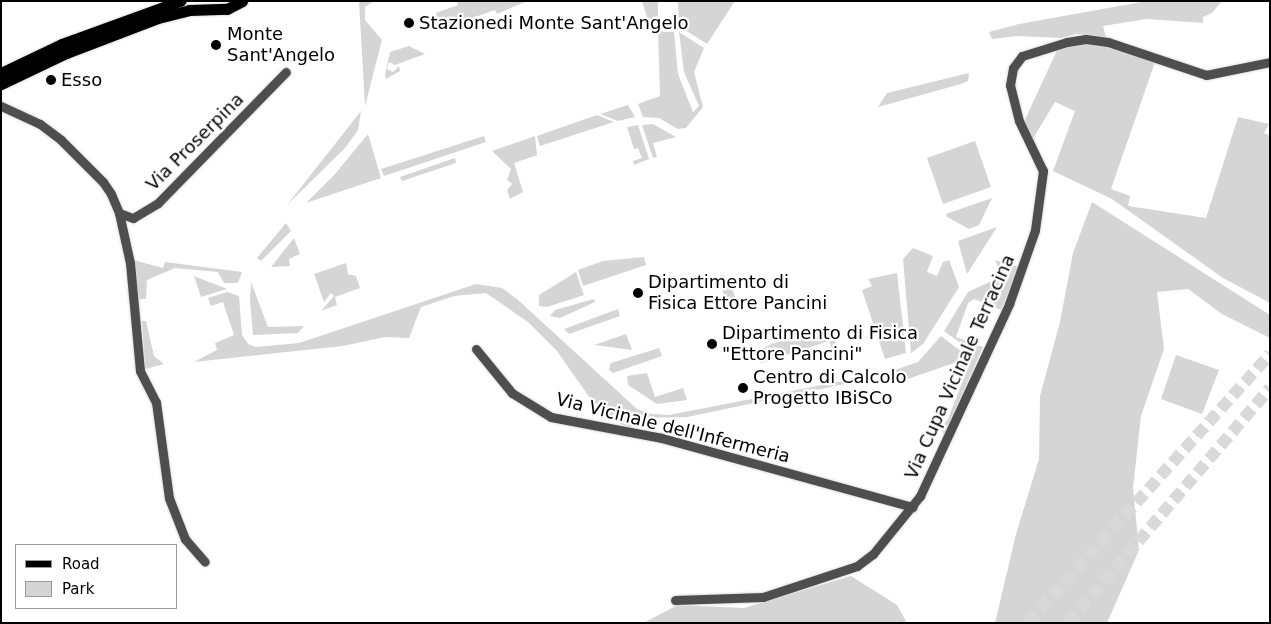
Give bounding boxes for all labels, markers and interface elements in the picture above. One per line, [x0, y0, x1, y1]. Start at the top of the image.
place label: Stazionedi Monte Sant'Angelo [419, 12, 689, 34]
marker: Stazionedi Monte Sant'Angelo [403, 17, 415, 29]
place label: Monte Sant'Angelo [227, 24, 335, 66]
marker: Monte Sant'Angelo [209, 38, 223, 52]
place label: Esso [61, 69, 102, 91]
marker: Esso [45, 74, 57, 86]
street label: Via Proserpina [142, 89, 248, 195]
street label: Via Cupa Vicinale Terracina [901, 251, 1019, 483]
place label: Dipartimento di Fisica Ettore Pancini [648, 272, 827, 314]
marker: Dipartimento di Fisica Ettore Pancini [632, 287, 644, 299]
place label: Dipartimento di Fisica "Ettore Pancini" [722, 323, 918, 366]
marker: Dipartimento di Fisica "Ettore Pancini" [706, 338, 718, 350]
place label: Centro di Calcolo Progetto IBiSCo [753, 367, 907, 409]
marker: Centro di Calcolo Progetto IBiSCo [737, 382, 749, 394]
street label: Via Vicinale dell'Infermeria [554, 388, 792, 468]
legend [15, 544, 178, 609]
text: Road [62, 555, 100, 573]
text: Park [62, 580, 94, 598]

